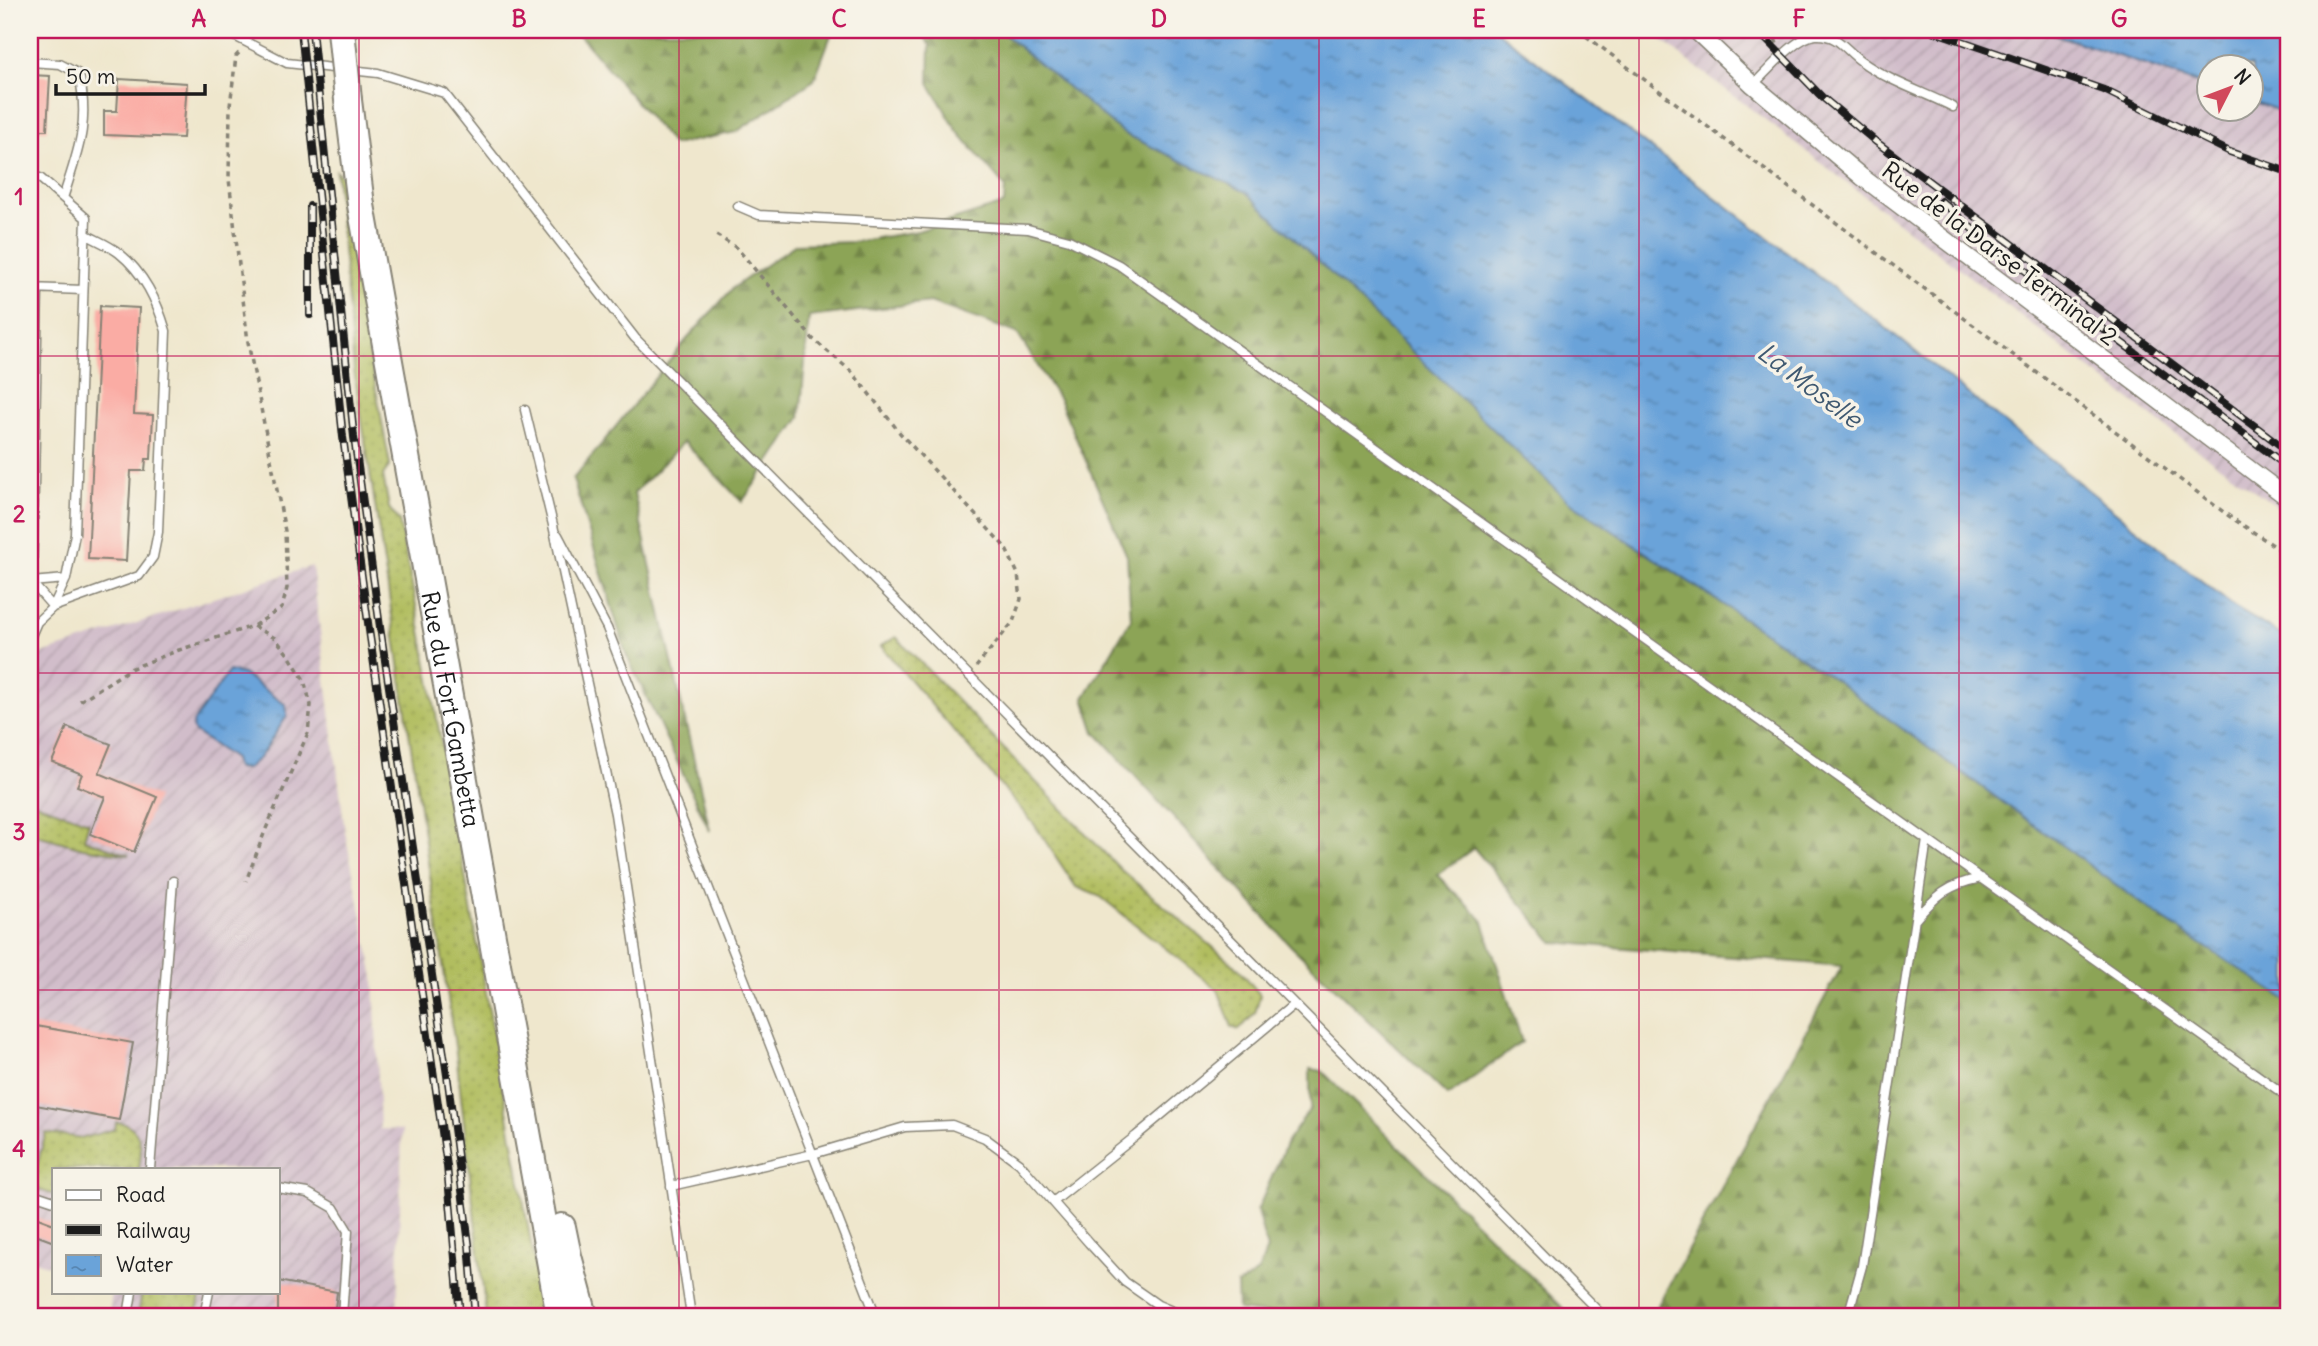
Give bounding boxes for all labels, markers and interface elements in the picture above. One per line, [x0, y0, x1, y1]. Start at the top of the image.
text: A [192, 4, 207, 33]
text: B [511, 4, 527, 33]
text: C [831, 4, 847, 33]
text: D [1151, 4, 1167, 33]
text: E [1472, 4, 1486, 33]
text: F [1792, 4, 1806, 33]
text: G [2111, 4, 2127, 33]
scale bar [56, 52, 205, 96]
north arrow [2196, 52, 2266, 122]
text: 50 m [66, 63, 115, 90]
text: N [2229, 64, 2256, 90]
street label: Rue de la Darse Terminal 2 [1876, 155, 2124, 351]
text: 1 [14, 182, 24, 211]
water label: La Moselle [1751, 335, 1870, 436]
text: 2 [13, 499, 26, 528]
street label: Rue du Fort Gambetta [415, 589, 487, 830]
text: 3 [12, 817, 26, 846]
text: 4 [12, 1134, 26, 1163]
legend [52, 1168, 280, 1294]
text: Road [116, 1181, 165, 1208]
text: Railway [116, 1217, 191, 1244]
text: Water [116, 1251, 174, 1278]

